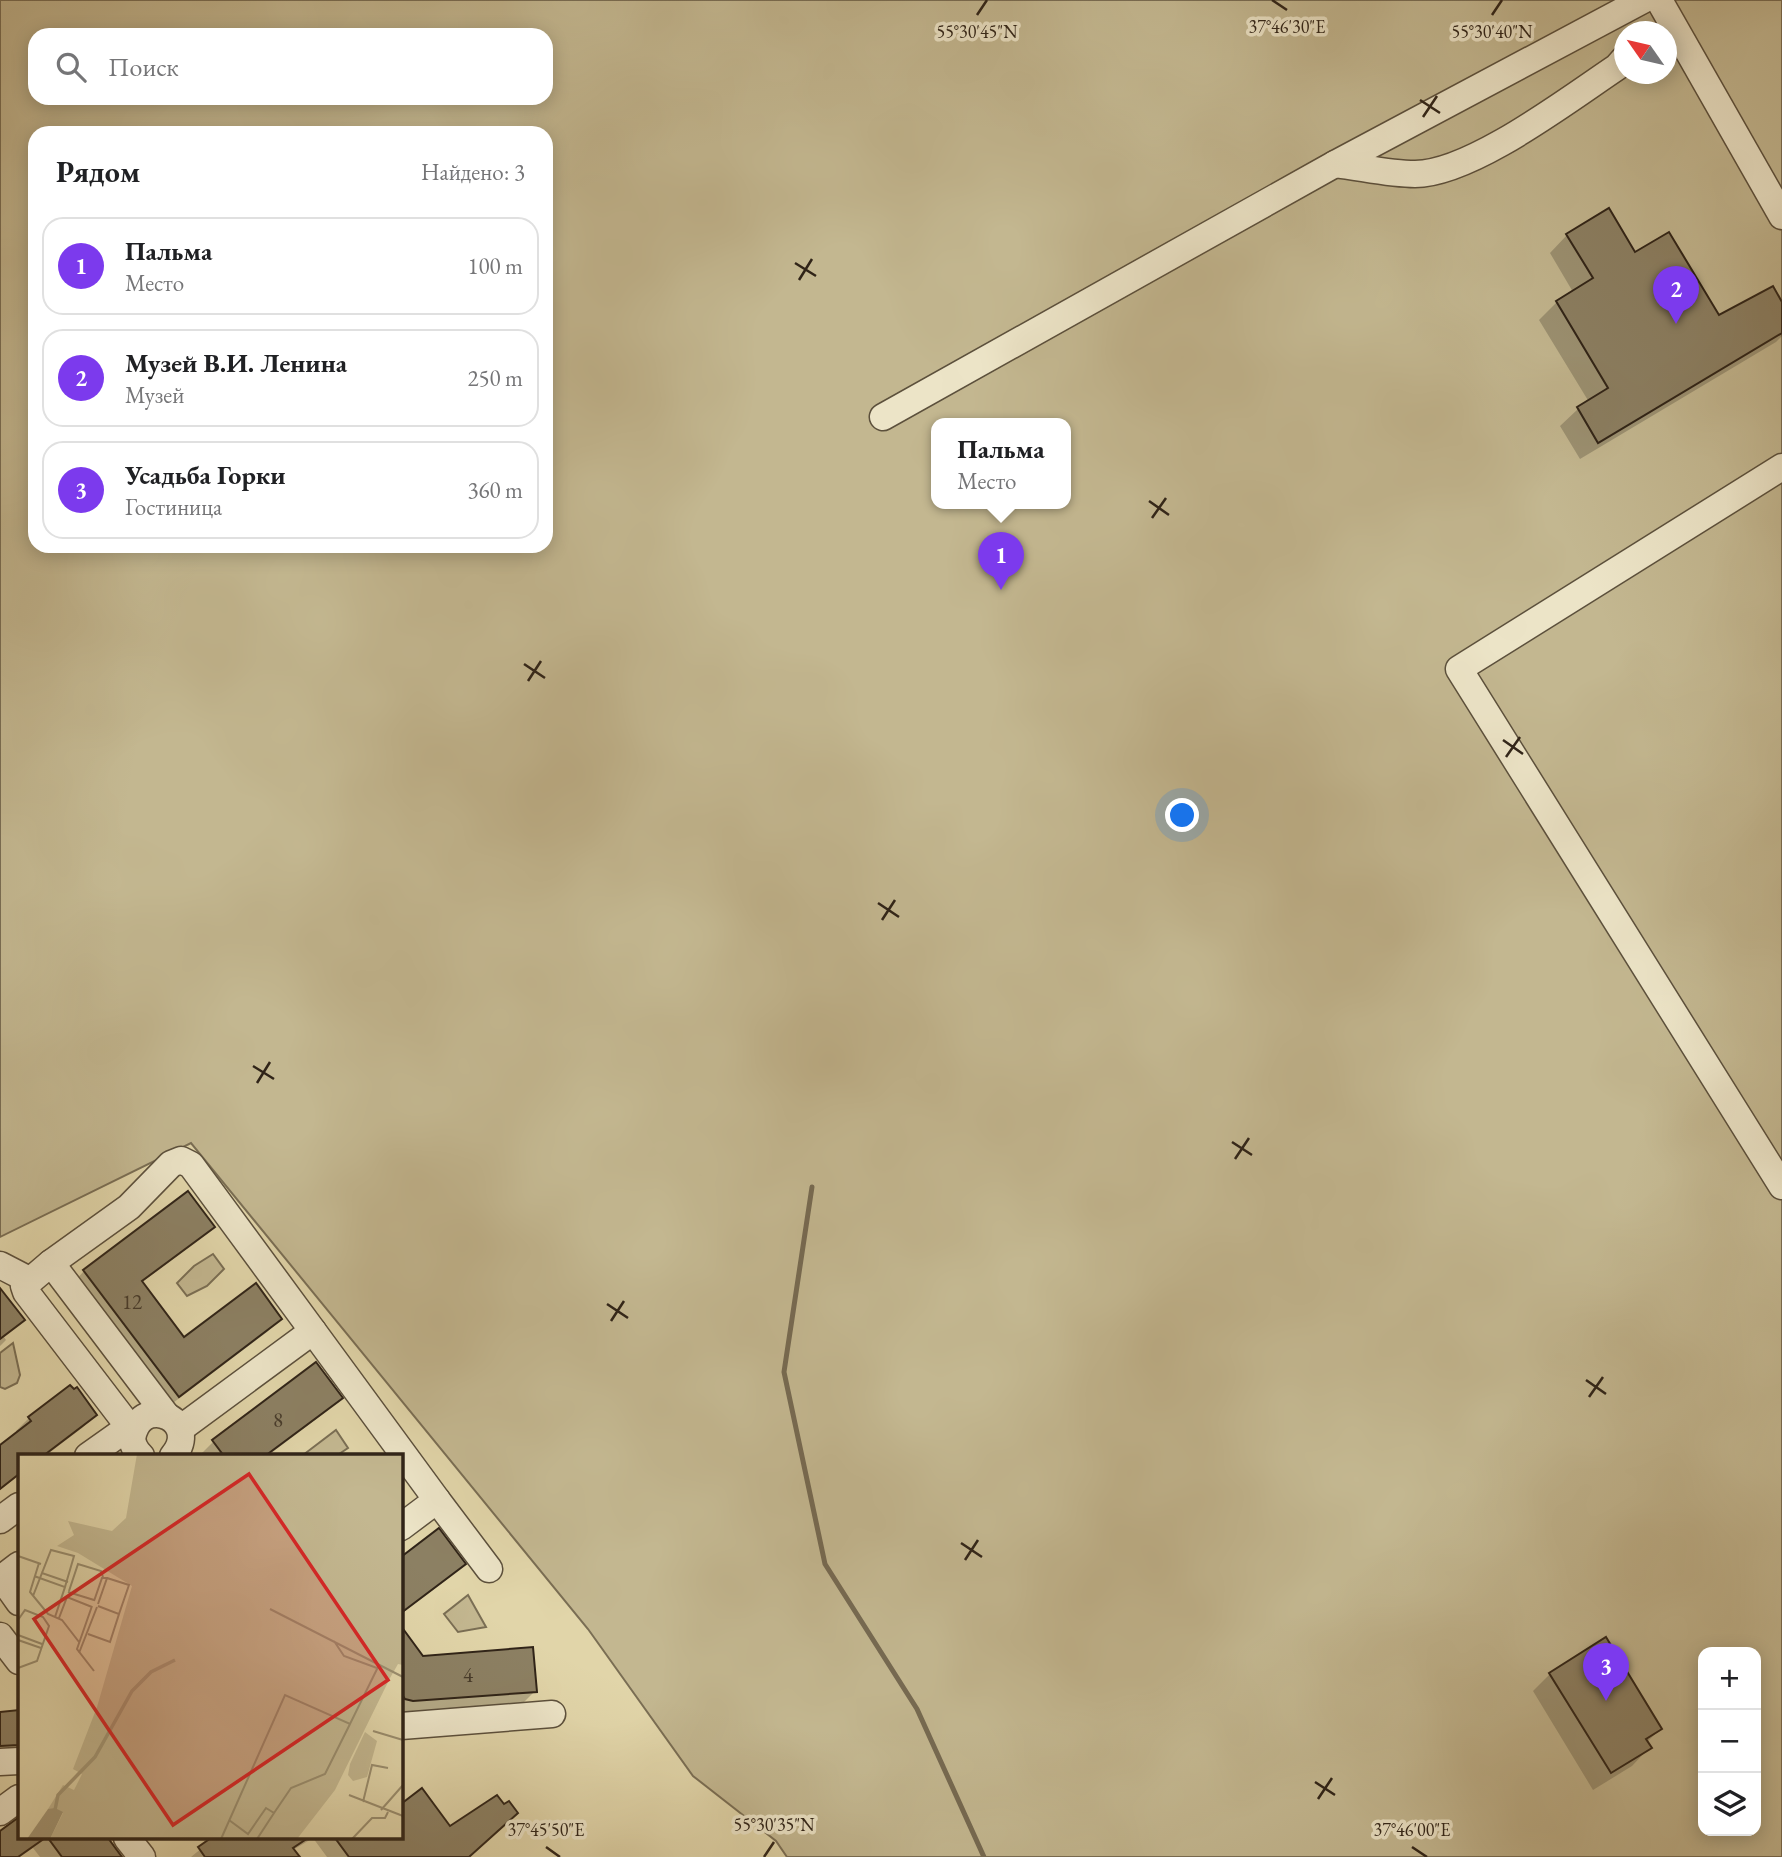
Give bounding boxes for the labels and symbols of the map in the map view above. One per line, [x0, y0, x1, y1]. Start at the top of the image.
text: 37°46'30"E [1249, 15, 1325, 38]
text: 55°30'45"N [937, 20, 1018, 43]
text: 55°30'40"N [1452, 20, 1533, 43]
north arrow [1614, 21, 1677, 84]
pin: 2 [1653, 266, 1699, 324]
pin: 1 [978, 532, 1024, 590]
your location [1165, 798, 1199, 832]
house number: 12 [122, 1288, 142, 1315]
house number: 8 [273, 1406, 283, 1433]
inset map [18, 1454, 402, 1840]
pin: 3 [1583, 1643, 1629, 1701]
house number: 4 [463, 1661, 474, 1688]
text: 55°30'35"N [734, 1813, 815, 1836]
text: 37°45'50"E [508, 1818, 584, 1841]
text: 37°46'00"E [1374, 1818, 1450, 1841]

